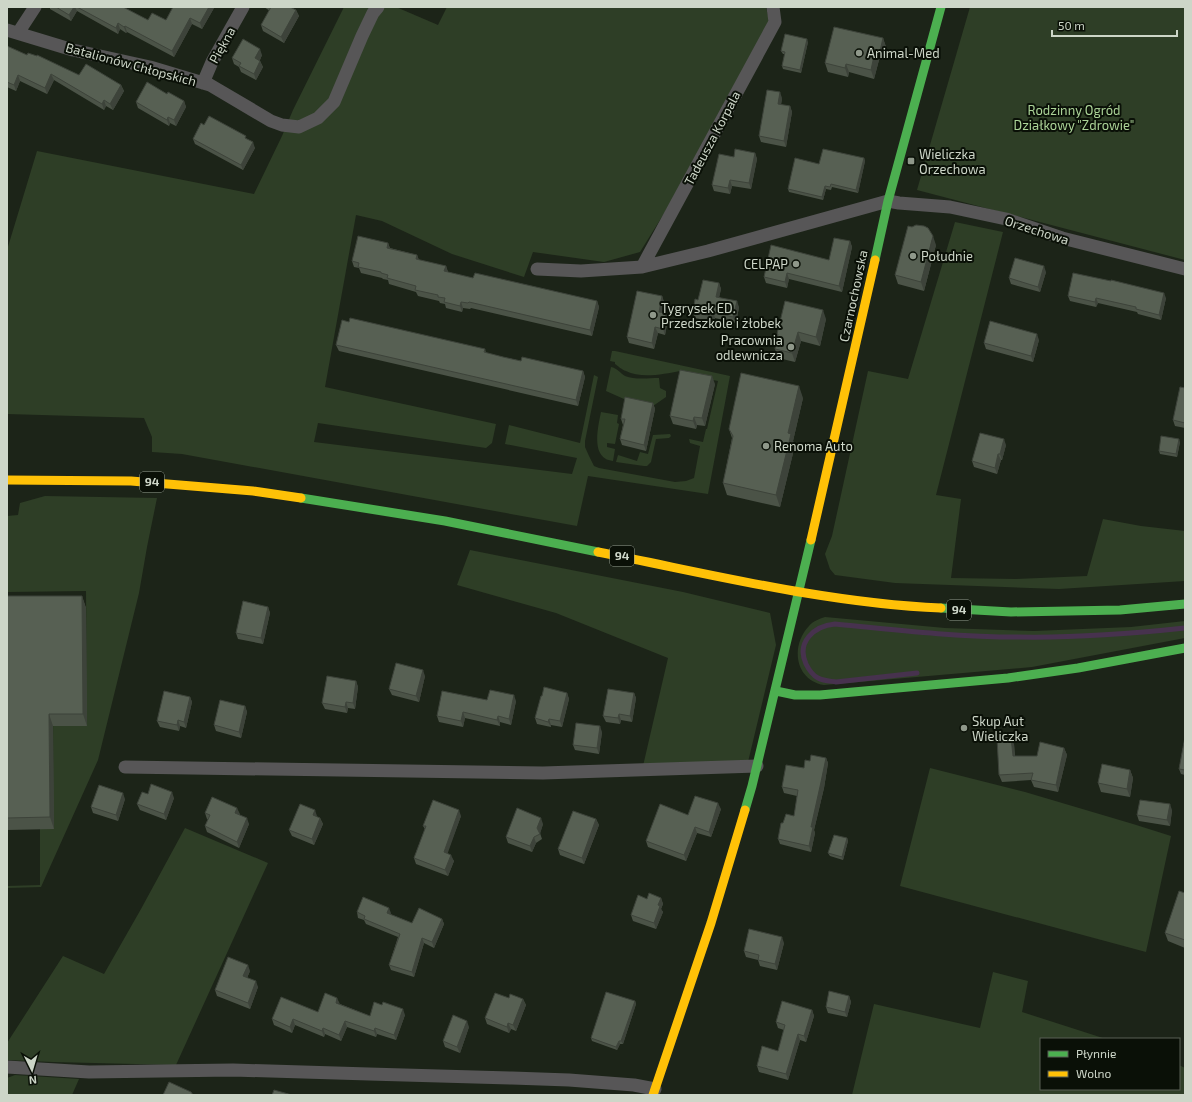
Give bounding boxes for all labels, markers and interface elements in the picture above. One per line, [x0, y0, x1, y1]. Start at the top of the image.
scale bar [1052, 12, 1177, 38]
text: 50 m [1058, 18, 1085, 32]
street label: Piękna [206, 24, 238, 66]
street label: Batalionów Chłopskich [64, 39, 198, 89]
place label: Animal-Med [867, 45, 940, 61]
marker: Animal-Med [854, 48, 864, 58]
street label: Tadeusza Korpala [680, 88, 744, 188]
park label: Rodzinny Ogród Działkowy "Zdrowie" [1014, 102, 1134, 133]
place label: Wieliczka Orzechowa [919, 146, 986, 177]
marker: Wieliczka Orzechowa [906, 156, 916, 166]
street label: Orzechowa [1003, 212, 1071, 248]
place label: Południe [921, 248, 973, 264]
street label: Czarnochowska [835, 249, 871, 343]
marker: Południe [908, 251, 918, 261]
place label: CELPAP [744, 256, 788, 272]
marker: CELPAP [791, 259, 801, 269]
place label: Tygrysek ED. Przedszkole i żłobek [661, 300, 782, 331]
marker: Tygrysek ED. Przedszkole i żłobek [648, 310, 658, 320]
place label: Pracownia odlewnicza [716, 332, 783, 363]
marker: Pracownia odlewnicza [786, 342, 796, 352]
place label: Renoma Auto [774, 438, 853, 454]
marker: Renoma Auto [761, 441, 771, 451]
road number: 94 [140, 472, 164, 492]
road number: 94 [610, 546, 634, 566]
road number: 94 [947, 600, 971, 620]
place label: Skup Aut Wieliczka [972, 713, 1028, 744]
marker: Skup Aut Wieliczka [959, 723, 969, 733]
legend [1040, 1038, 1180, 1090]
text: Płynnie [1076, 1046, 1116, 1060]
north arrow [12, 1050, 52, 1090]
text: Wolno [1076, 1066, 1112, 1080]
text: N [28, 1074, 37, 1087]

